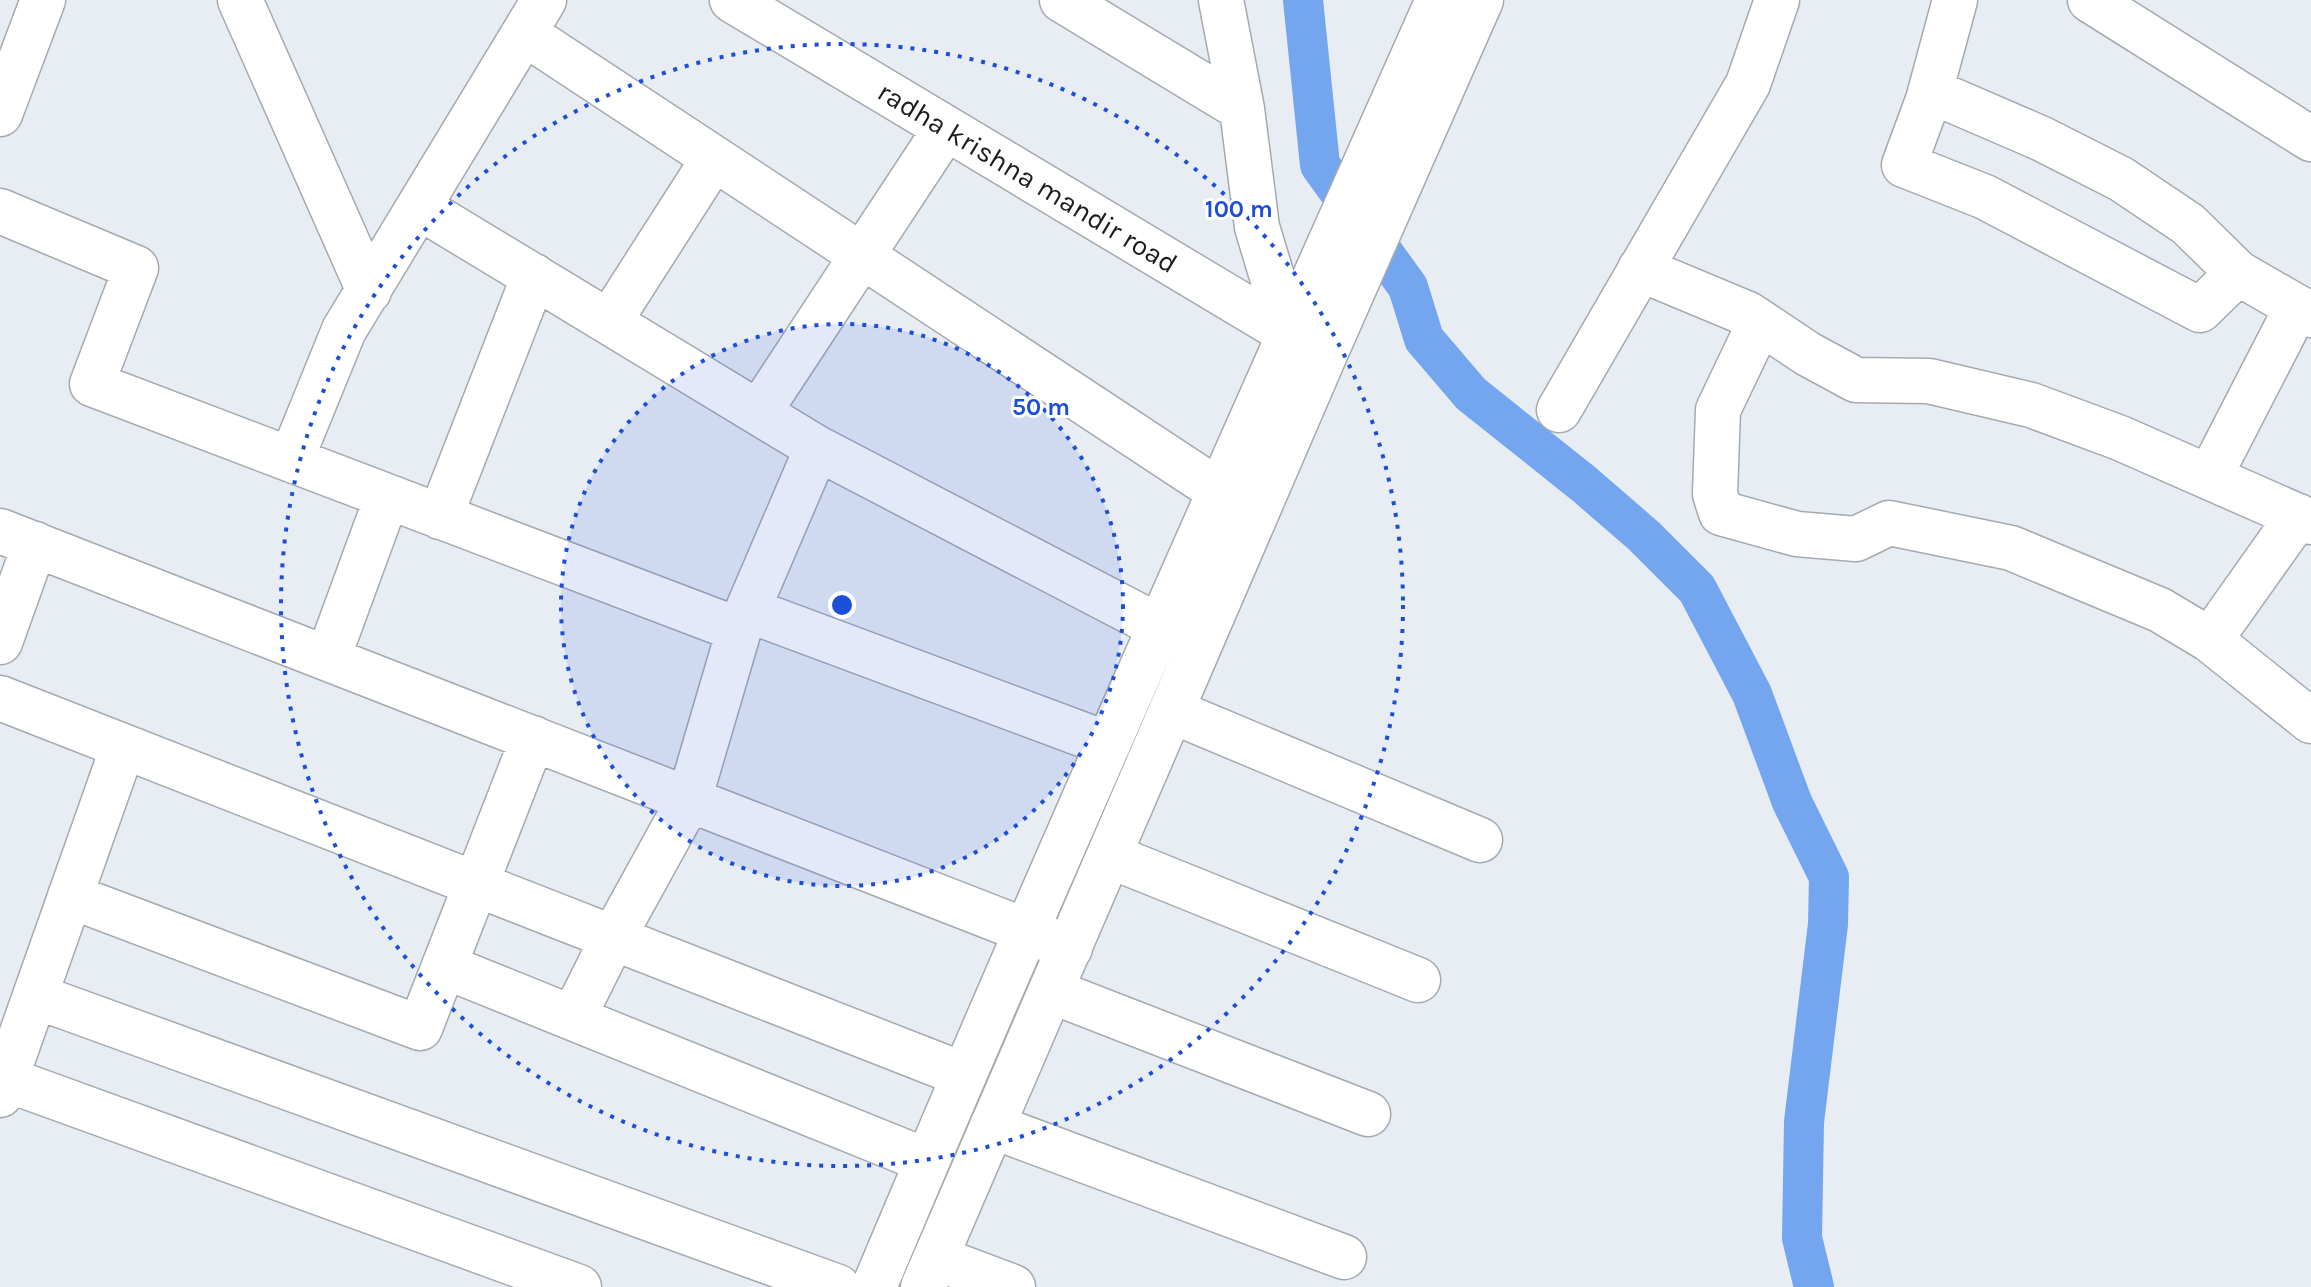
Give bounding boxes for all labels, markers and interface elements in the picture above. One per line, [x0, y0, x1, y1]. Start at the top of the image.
street label: radha krishna mandir road [872, 75, 1183, 280]
text: 100 m [1205, 195, 1273, 223]
text: 50 m [1012, 393, 1070, 421]
centre of rings [828, 591, 856, 619]

